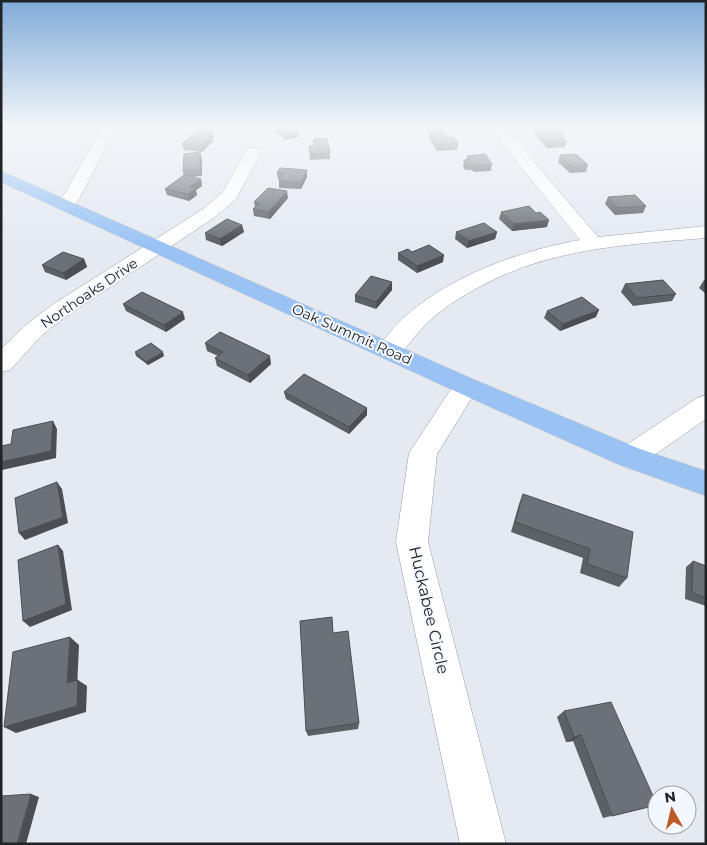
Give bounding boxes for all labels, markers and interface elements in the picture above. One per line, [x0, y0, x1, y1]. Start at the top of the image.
street label: Northoaks Drive [37, 254, 141, 332]
street label: Oak Summit Road [289, 299, 415, 369]
street label: Huckabee Circle [405, 544, 453, 676]
north arrow [647, 785, 697, 835]
text: N [663, 787, 677, 807]

